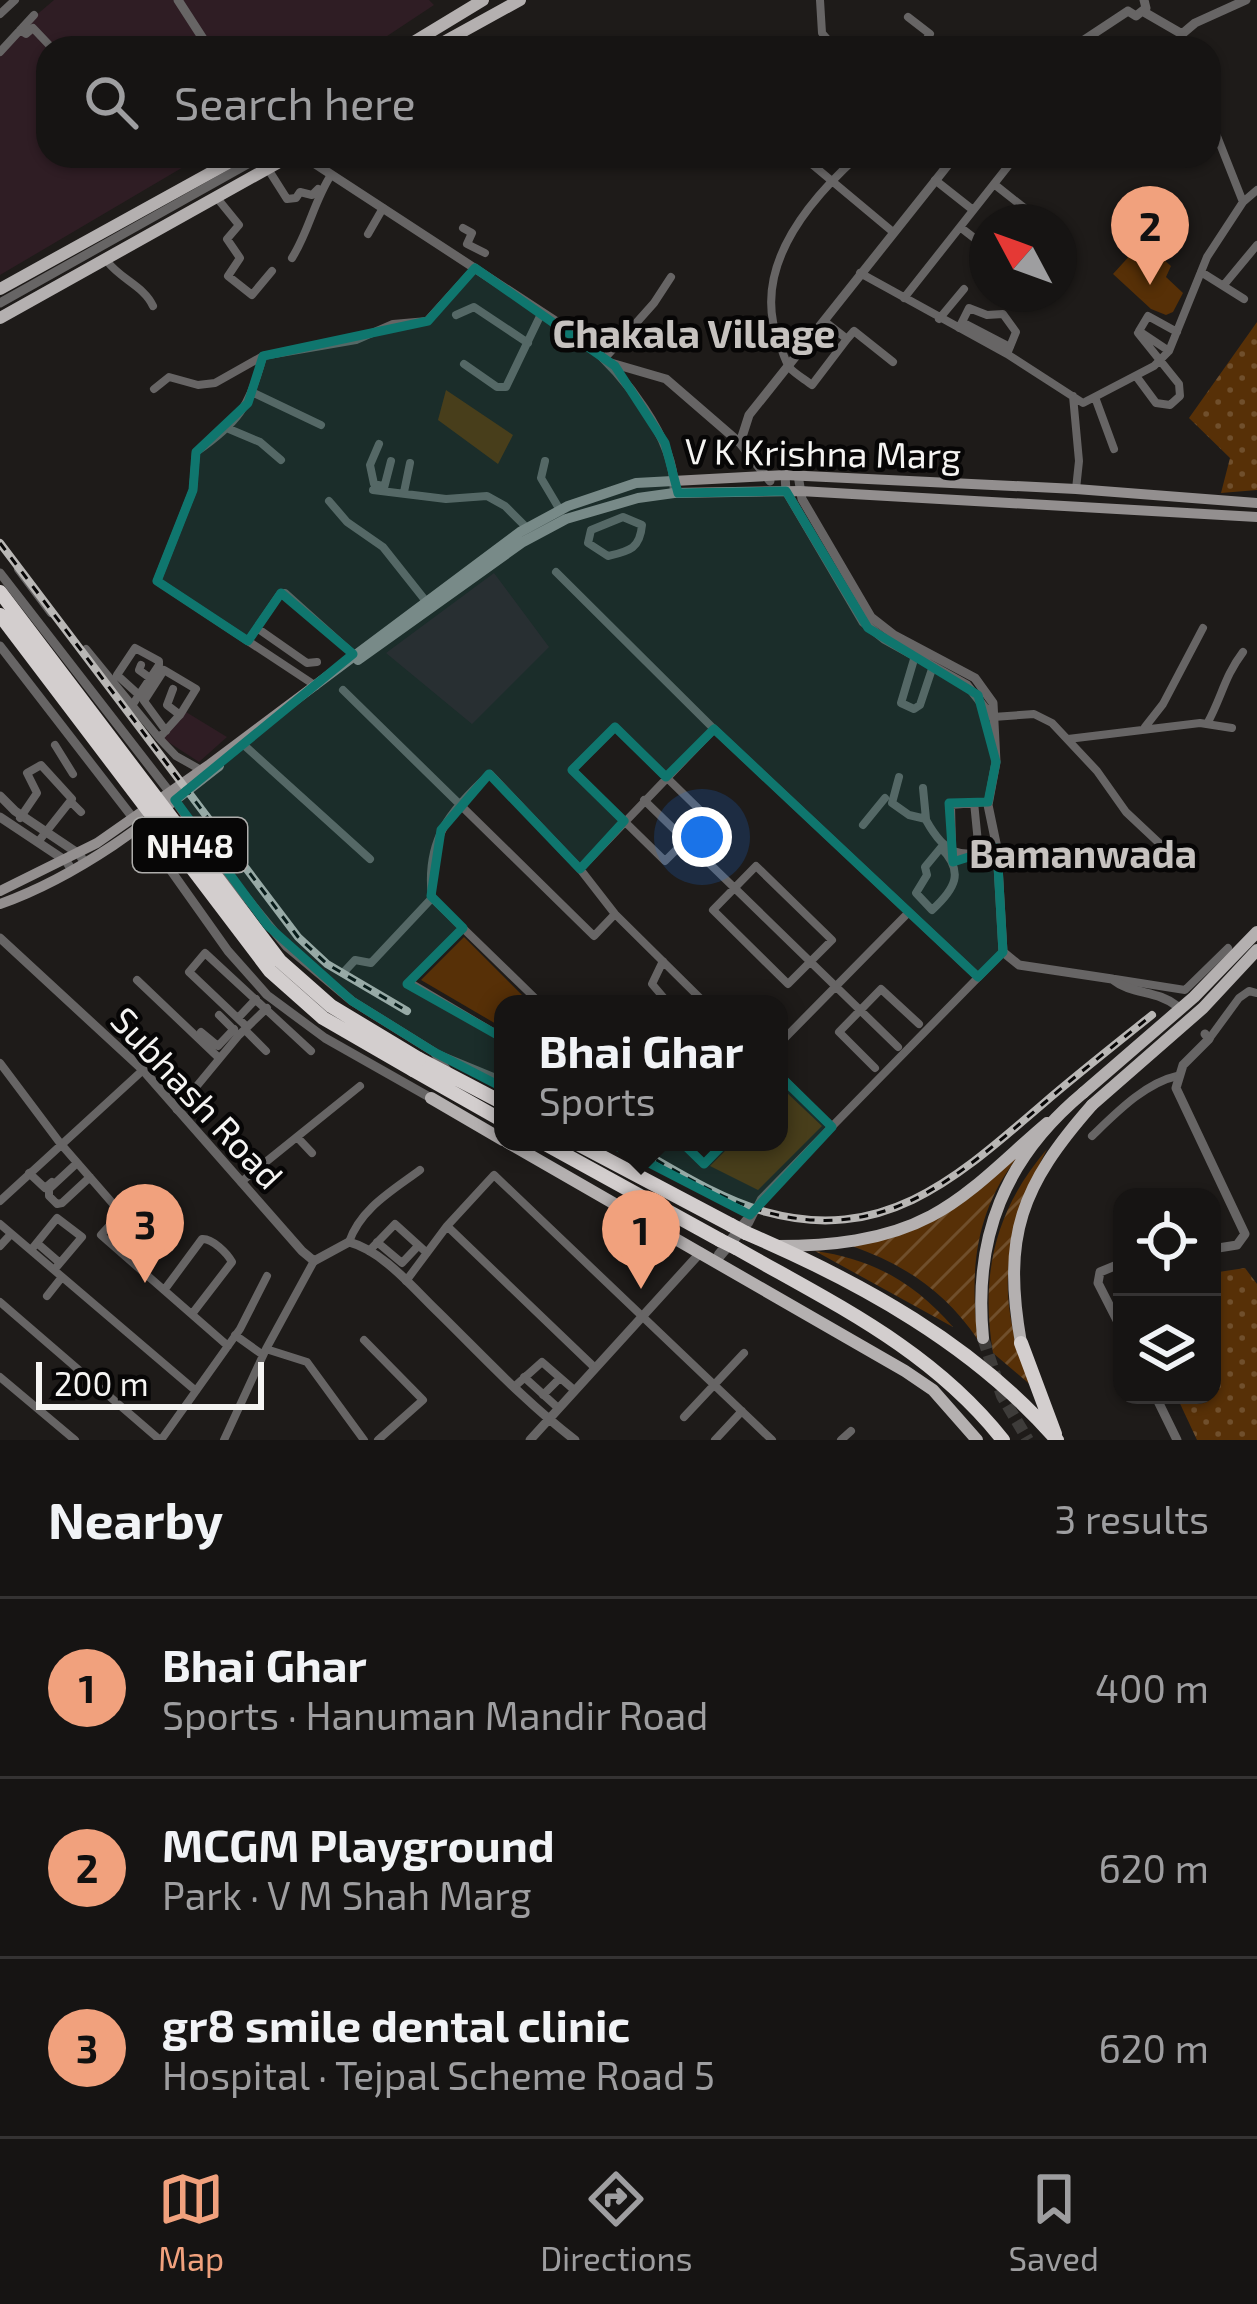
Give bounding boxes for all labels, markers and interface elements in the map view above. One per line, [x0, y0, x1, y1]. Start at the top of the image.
search box [36, 36, 1221, 168]
icon: search [78, 69, 144, 135]
text: Search here [174, 75, 416, 129]
pin: 2 [1111, 186, 1189, 285]
north arrow [969, 204, 1077, 312]
district label: Chakala Village [552, 309, 836, 356]
street label: V K Krishna Marg [684, 428, 962, 476]
your location [672, 807, 732, 867]
road number: NH48 [133, 818, 247, 872]
district label: Bamanwada [969, 829, 1197, 876]
popup [494, 995, 788, 1151]
street label: Subhash Road [103, 997, 293, 1197]
text: Bhai Ghar [539, 1023, 743, 1077]
text: Sports [539, 1077, 656, 1124]
pin: 3 [106, 1184, 184, 1283]
map controls [1113, 1188, 1221, 1404]
button: locate [1113, 1188, 1221, 1296]
pin: 1 [602, 1190, 680, 1289]
button: layers [1113, 1296, 1221, 1404]
scale bar [36, 1356, 264, 1409]
text: 200 m [54, 1363, 149, 1403]
text: Nearby [48, 1488, 223, 1549]
text: 3 results [1055, 1495, 1209, 1542]
text: Bhai Ghar [162, 1637, 367, 1691]
text: 1 [79, 1664, 95, 1711]
text: 400 m [1095, 1664, 1209, 1711]
text: Sports · Hanuman Mandir Road [162, 1691, 708, 1738]
text: MCGM Playground [162, 1817, 555, 1871]
text: 2 [76, 1844, 98, 1891]
text: 620 m [1098, 1844, 1209, 1891]
text: Park · V M Shah Marg [162, 1871, 532, 1918]
text: gr8 smile dental clinic [162, 1997, 630, 2051]
text: 3 [76, 2024, 98, 2071]
text: 620 m [1098, 2024, 1209, 2071]
text: Hospital · Tejpal Scheme Road 5 [162, 2051, 715, 2098]
tab: Map [158, 2166, 224, 2278]
tab: Directions [540, 2166, 692, 2278]
tab: Saved [1008, 2166, 1099, 2278]

